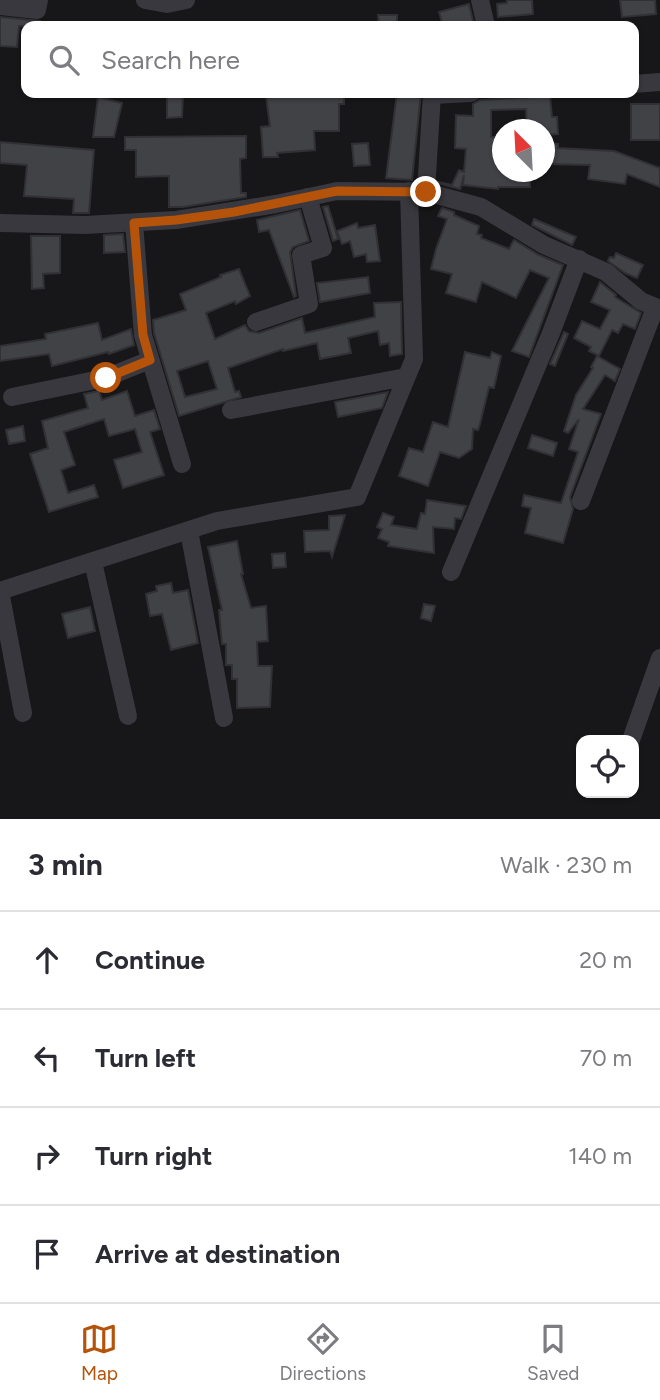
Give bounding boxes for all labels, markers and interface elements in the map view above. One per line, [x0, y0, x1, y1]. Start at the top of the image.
search box [21, 21, 639, 98]
icon: search [45, 41, 83, 79]
text: Search here [101, 44, 240, 76]
north arrow [492, 119, 555, 182]
route end [410, 176, 441, 207]
route start [90, 362, 121, 393]
map controls [576, 735, 639, 798]
button: locate [576, 735, 639, 798]
text: 3 min [28, 846, 103, 883]
text: Walk · 230 m [500, 851, 632, 879]
icon: ahead [28, 941, 66, 979]
text: Continue [95, 944, 205, 976]
text: 20 m [579, 946, 632, 974]
icon: left [28, 1039, 66, 1077]
text: Turn left [95, 1042, 196, 1074]
text: 70 m [580, 1044, 632, 1072]
icon: right [28, 1137, 66, 1175]
text: Turn right [95, 1140, 212, 1172]
text: 140 m [568, 1142, 632, 1170]
icon: arrive [28, 1235, 66, 1273]
text: Arrive at destination [95, 1238, 340, 1270]
tab: Map [80, 1320, 118, 1385]
tab: Directions [279, 1320, 366, 1385]
tab: Saved [527, 1320, 579, 1385]

